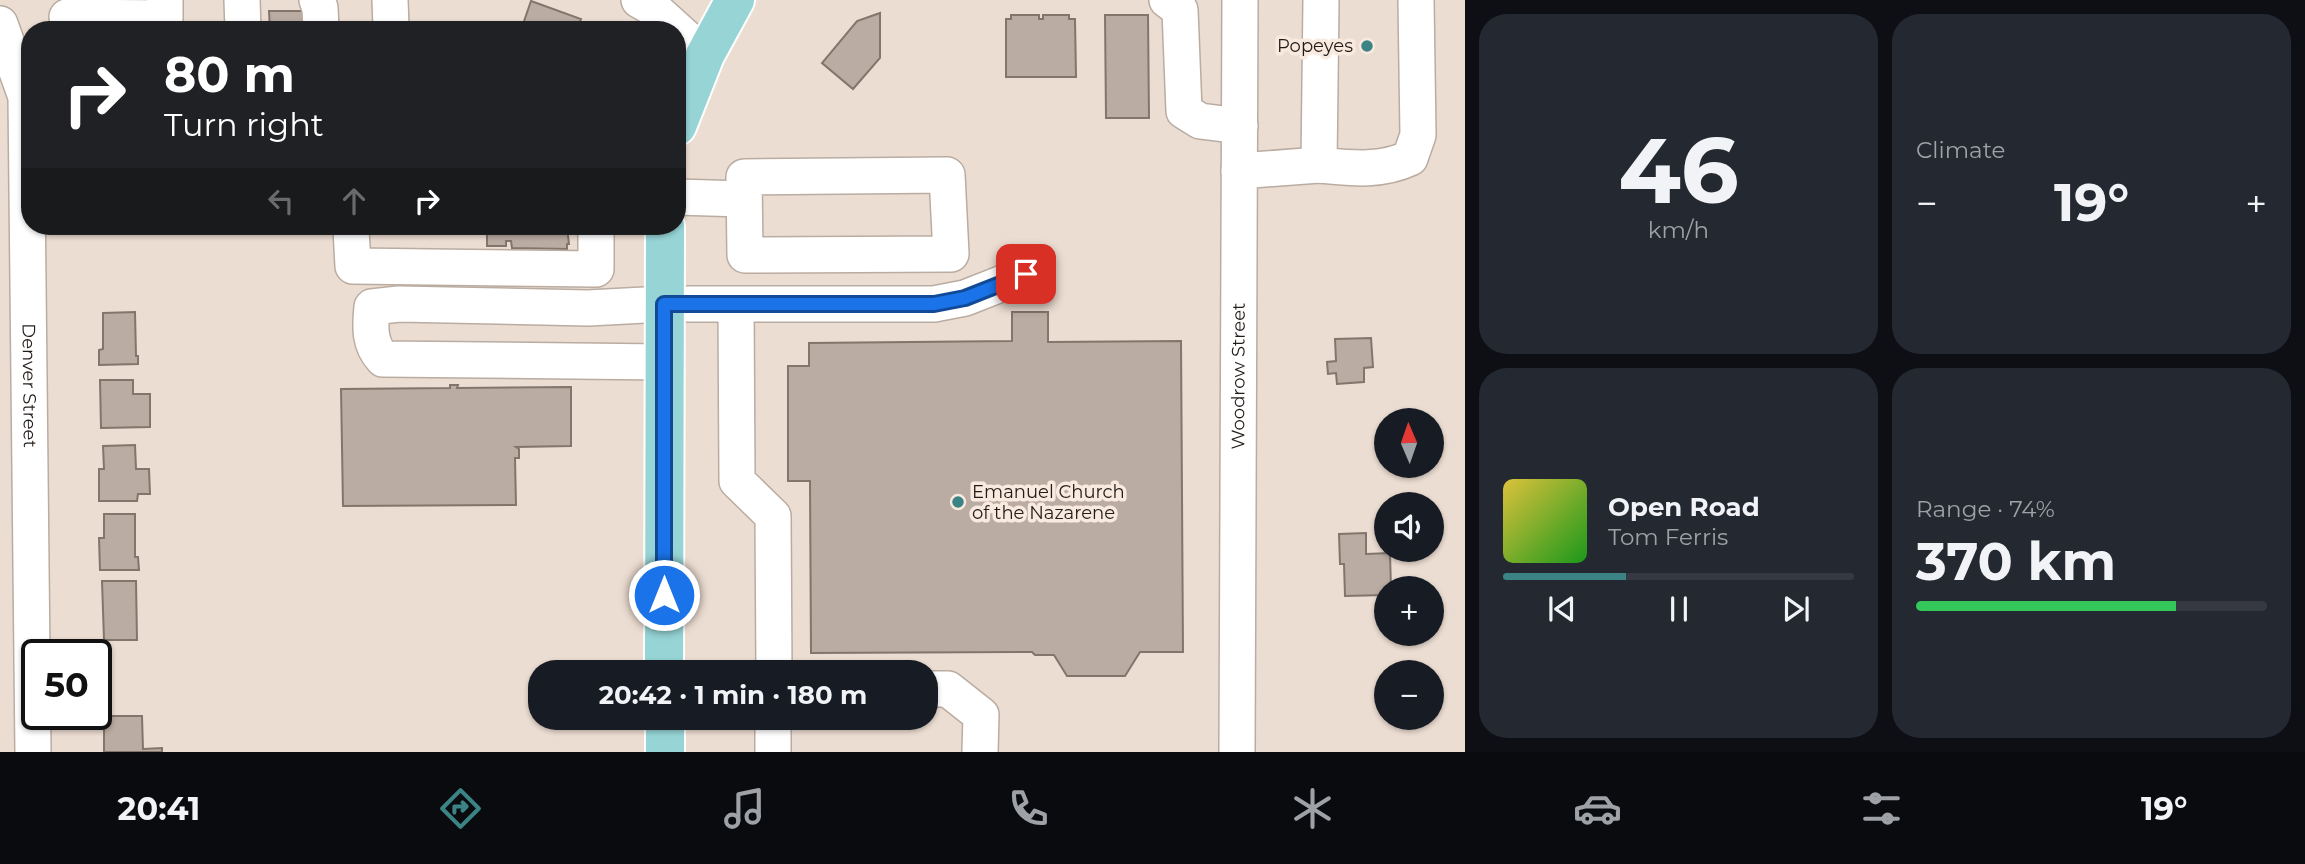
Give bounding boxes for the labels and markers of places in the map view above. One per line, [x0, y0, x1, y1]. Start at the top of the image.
place label: Popeyes [1277, 35, 1353, 57]
marker: Popeyes [1359, 38, 1375, 54]
pin [996, 244, 1056, 304]
place label: Emanuel Church of the Nazarene [972, 481, 1125, 524]
marker: Emanuel Church of the Nazarene [950, 494, 966, 510]

